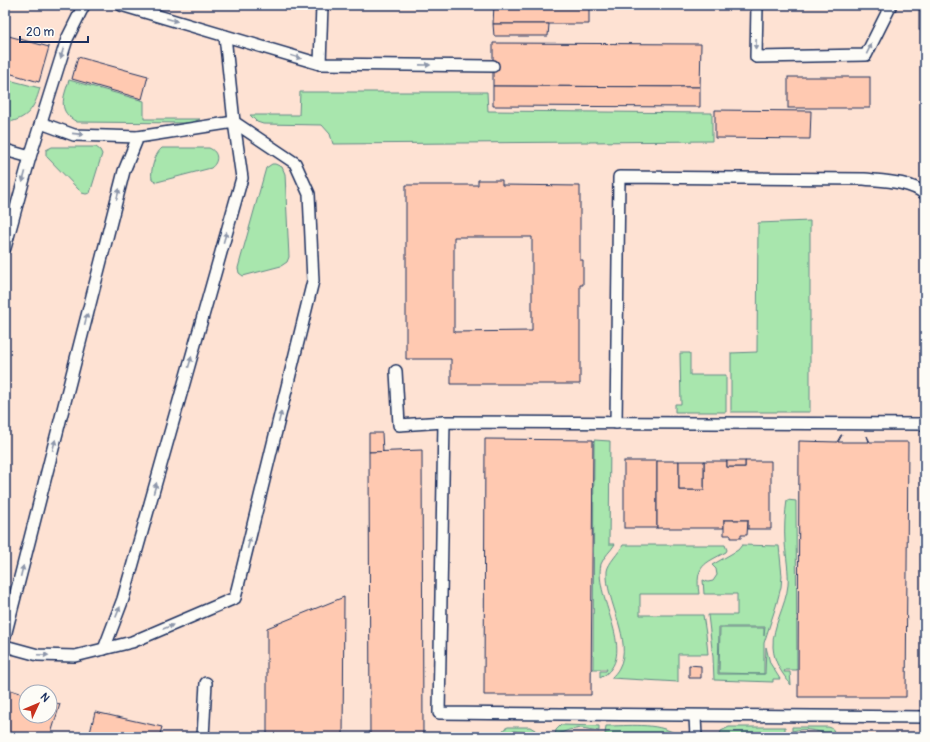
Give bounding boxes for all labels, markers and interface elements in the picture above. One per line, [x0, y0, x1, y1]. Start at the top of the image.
one-way arrow [166, 17, 178, 23]
scale bar [20, 18, 88, 44]
text: 20 m [26, 25, 55, 40]
one-way arrow [753, 38, 759, 51]
one-way arrow [866, 43, 872, 55]
one-way arrow [59, 47, 65, 59]
one-way arrow [291, 54, 303, 60]
one-way arrow [419, 62, 432, 68]
one-way arrow [71, 131, 84, 138]
one-way arrow [21, 172, 27, 184]
one-way arrow [115, 187, 121, 199]
one-way arrow [222, 231, 228, 243]
one-way arrow [83, 313, 89, 325]
one-way arrow [187, 356, 193, 368]
one-way arrow [277, 410, 283, 423]
one-way arrow [51, 439, 57, 452]
one-way arrow [152, 481, 158, 493]
one-way arrow [246, 537, 252, 549]
one-way arrow [19, 565, 25, 578]
one-way arrow [116, 606, 122, 618]
one-way arrow [163, 623, 175, 629]
one-way arrow [37, 652, 50, 658]
north arrow [18, 684, 58, 724]
text: N [38, 690, 52, 705]

